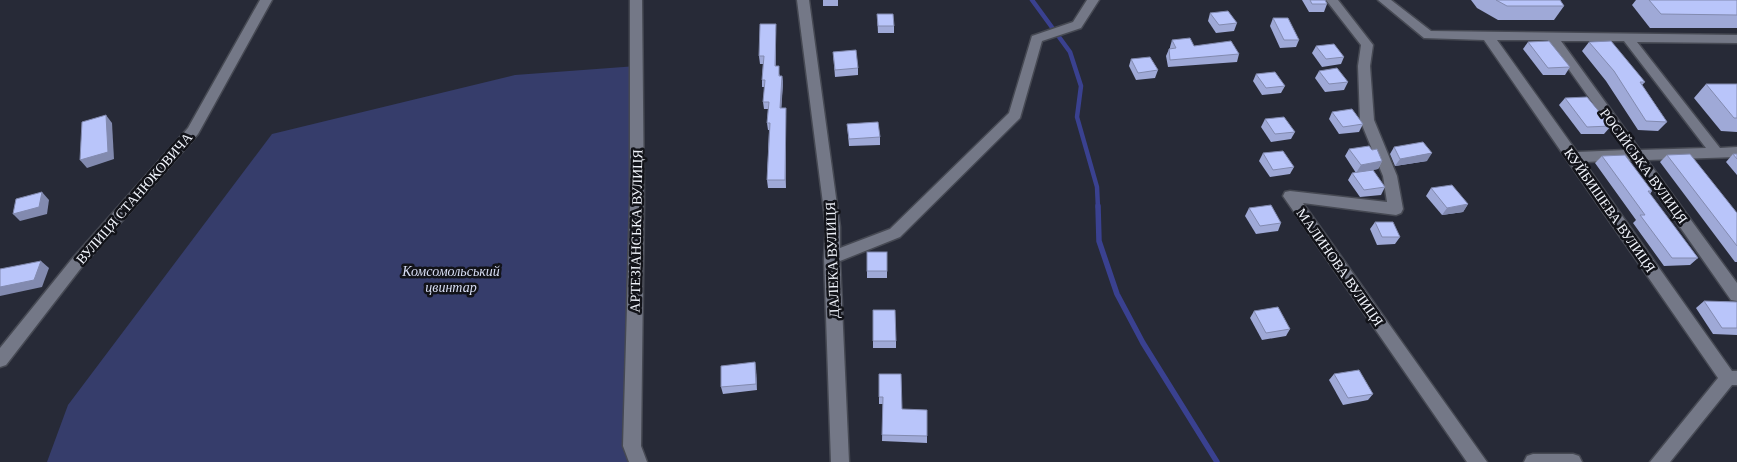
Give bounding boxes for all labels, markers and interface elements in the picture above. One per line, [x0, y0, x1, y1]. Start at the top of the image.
street label: РОСІЙСЬКА ВУЛИЦЯ [1597, 105, 1691, 227]
street label: ВУЛИЦЯ СТАНЮКОВИЧА [73, 129, 196, 267]
street label: КУЙБИШЕВА ВУЛИЦЯ [1561, 145, 1659, 275]
street label: АРТЕЗІАНСЬКА ВУЛИЦЯ [628, 149, 645, 313]
street label: ДАЛЕКА ВУЛИЦЯ [823, 202, 842, 318]
street label: МАЛИНОВА ВУЛИЦЯ [1293, 206, 1386, 329]
park label: Комсомольський цвинтар [401, 264, 500, 295]

